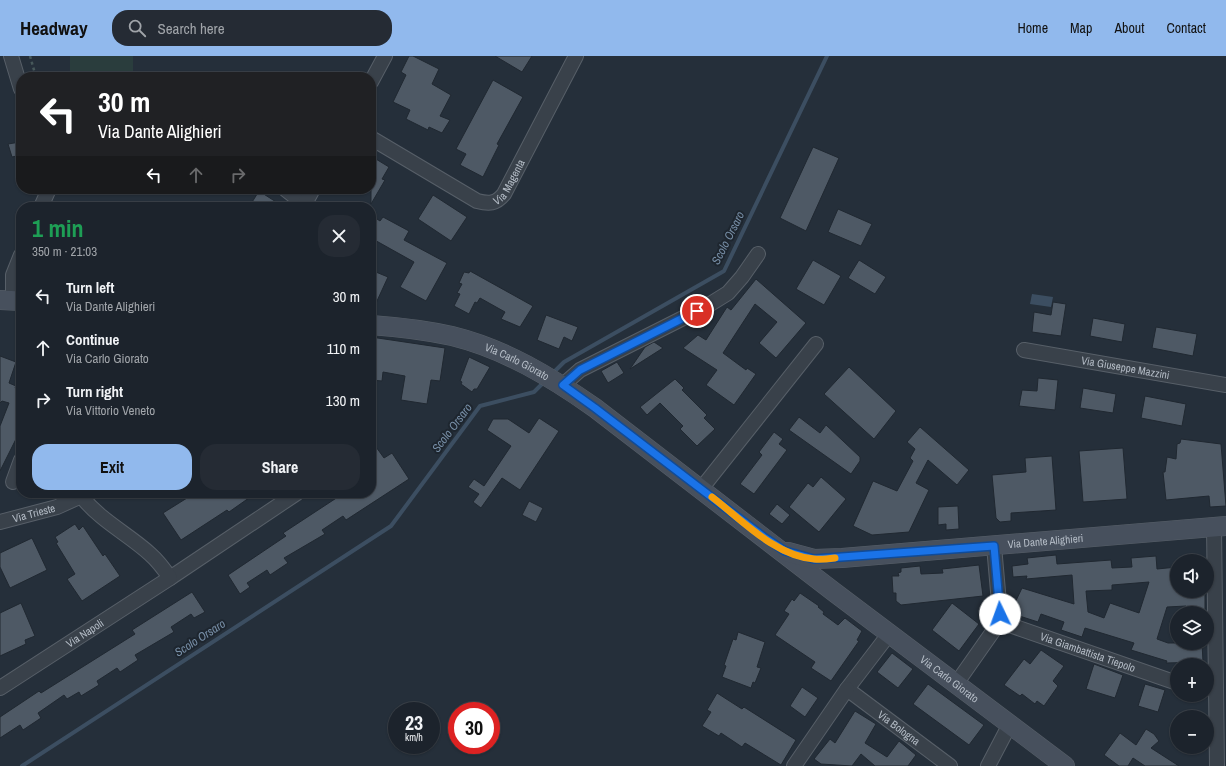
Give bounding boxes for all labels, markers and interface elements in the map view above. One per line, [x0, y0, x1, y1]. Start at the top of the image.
search box [112, 10, 392, 46]
text: Headway [20, 15, 88, 41]
icon: search [126, 17, 148, 39]
text: Search here [158, 18, 225, 39]
text: Home [1017, 19, 1048, 37]
text: Map [1070, 19, 1092, 37]
text: About [1114, 19, 1144, 37]
text: Contact [1166, 19, 1206, 37]
text: 30 m [98, 83, 150, 121]
icon: left [32, 88, 84, 140]
text: Via Dante Alighieri [98, 119, 222, 144]
street label: Via Magenta [491, 157, 528, 208]
icon: left [143, 164, 165, 186]
icon: ahead [185, 164, 207, 186]
icon: right [227, 164, 249, 186]
water label: Scolo Orsaro [708, 208, 748, 267]
text: 1 min [32, 212, 83, 244]
button: close [318, 215, 360, 257]
text: 350 m · 21:03 [32, 243, 97, 260]
text: Turn left [66, 277, 114, 298]
icon: left [32, 285, 54, 307]
text: 30 m [333, 286, 360, 307]
pin [680, 294, 714, 328]
text: Via Dante Alighieri [66, 298, 155, 315]
icon: arrive [686, 300, 708, 322]
text: Continue [66, 329, 119, 350]
icon: ahead [32, 337, 54, 359]
text: 110 m [327, 338, 360, 359]
street label: Via Carlo Giorato [483, 340, 552, 383]
text: Via Carlo Giorato [66, 350, 149, 367]
street label: Via Giuseppe Mazzini [1080, 353, 1171, 382]
text: Turn right [66, 381, 123, 402]
icon: right [32, 389, 54, 411]
text: 130 m [326, 390, 360, 411]
water label: Scolo Orsaro [428, 400, 476, 456]
text: Via Vittorio Veneto [66, 402, 155, 419]
button: Exit [32, 444, 192, 490]
button: Share [200, 444, 360, 490]
street label: Via Trieste [11, 501, 57, 525]
street label: Via Dante Alighieri [1007, 531, 1084, 551]
map controls [1170, 554, 1214, 754]
button: sound [1170, 554, 1214, 598]
position arrow [979, 593, 1021, 635]
button: layers [1170, 606, 1214, 650]
water label: Scolo Orsaro [172, 615, 229, 660]
street label: Via Napoli [63, 616, 106, 650]
street label: Via Giambattista Tiepolo [1038, 629, 1137, 675]
street label: Via Carlo Giorato [917, 652, 982, 706]
button: + [1170, 658, 1214, 702]
speed limit sign: 30 [448, 702, 500, 754]
street label: Via Bologna [875, 707, 923, 748]
text: 23 [405, 709, 423, 736]
button: − [1170, 710, 1214, 754]
text: km/h [405, 731, 423, 744]

